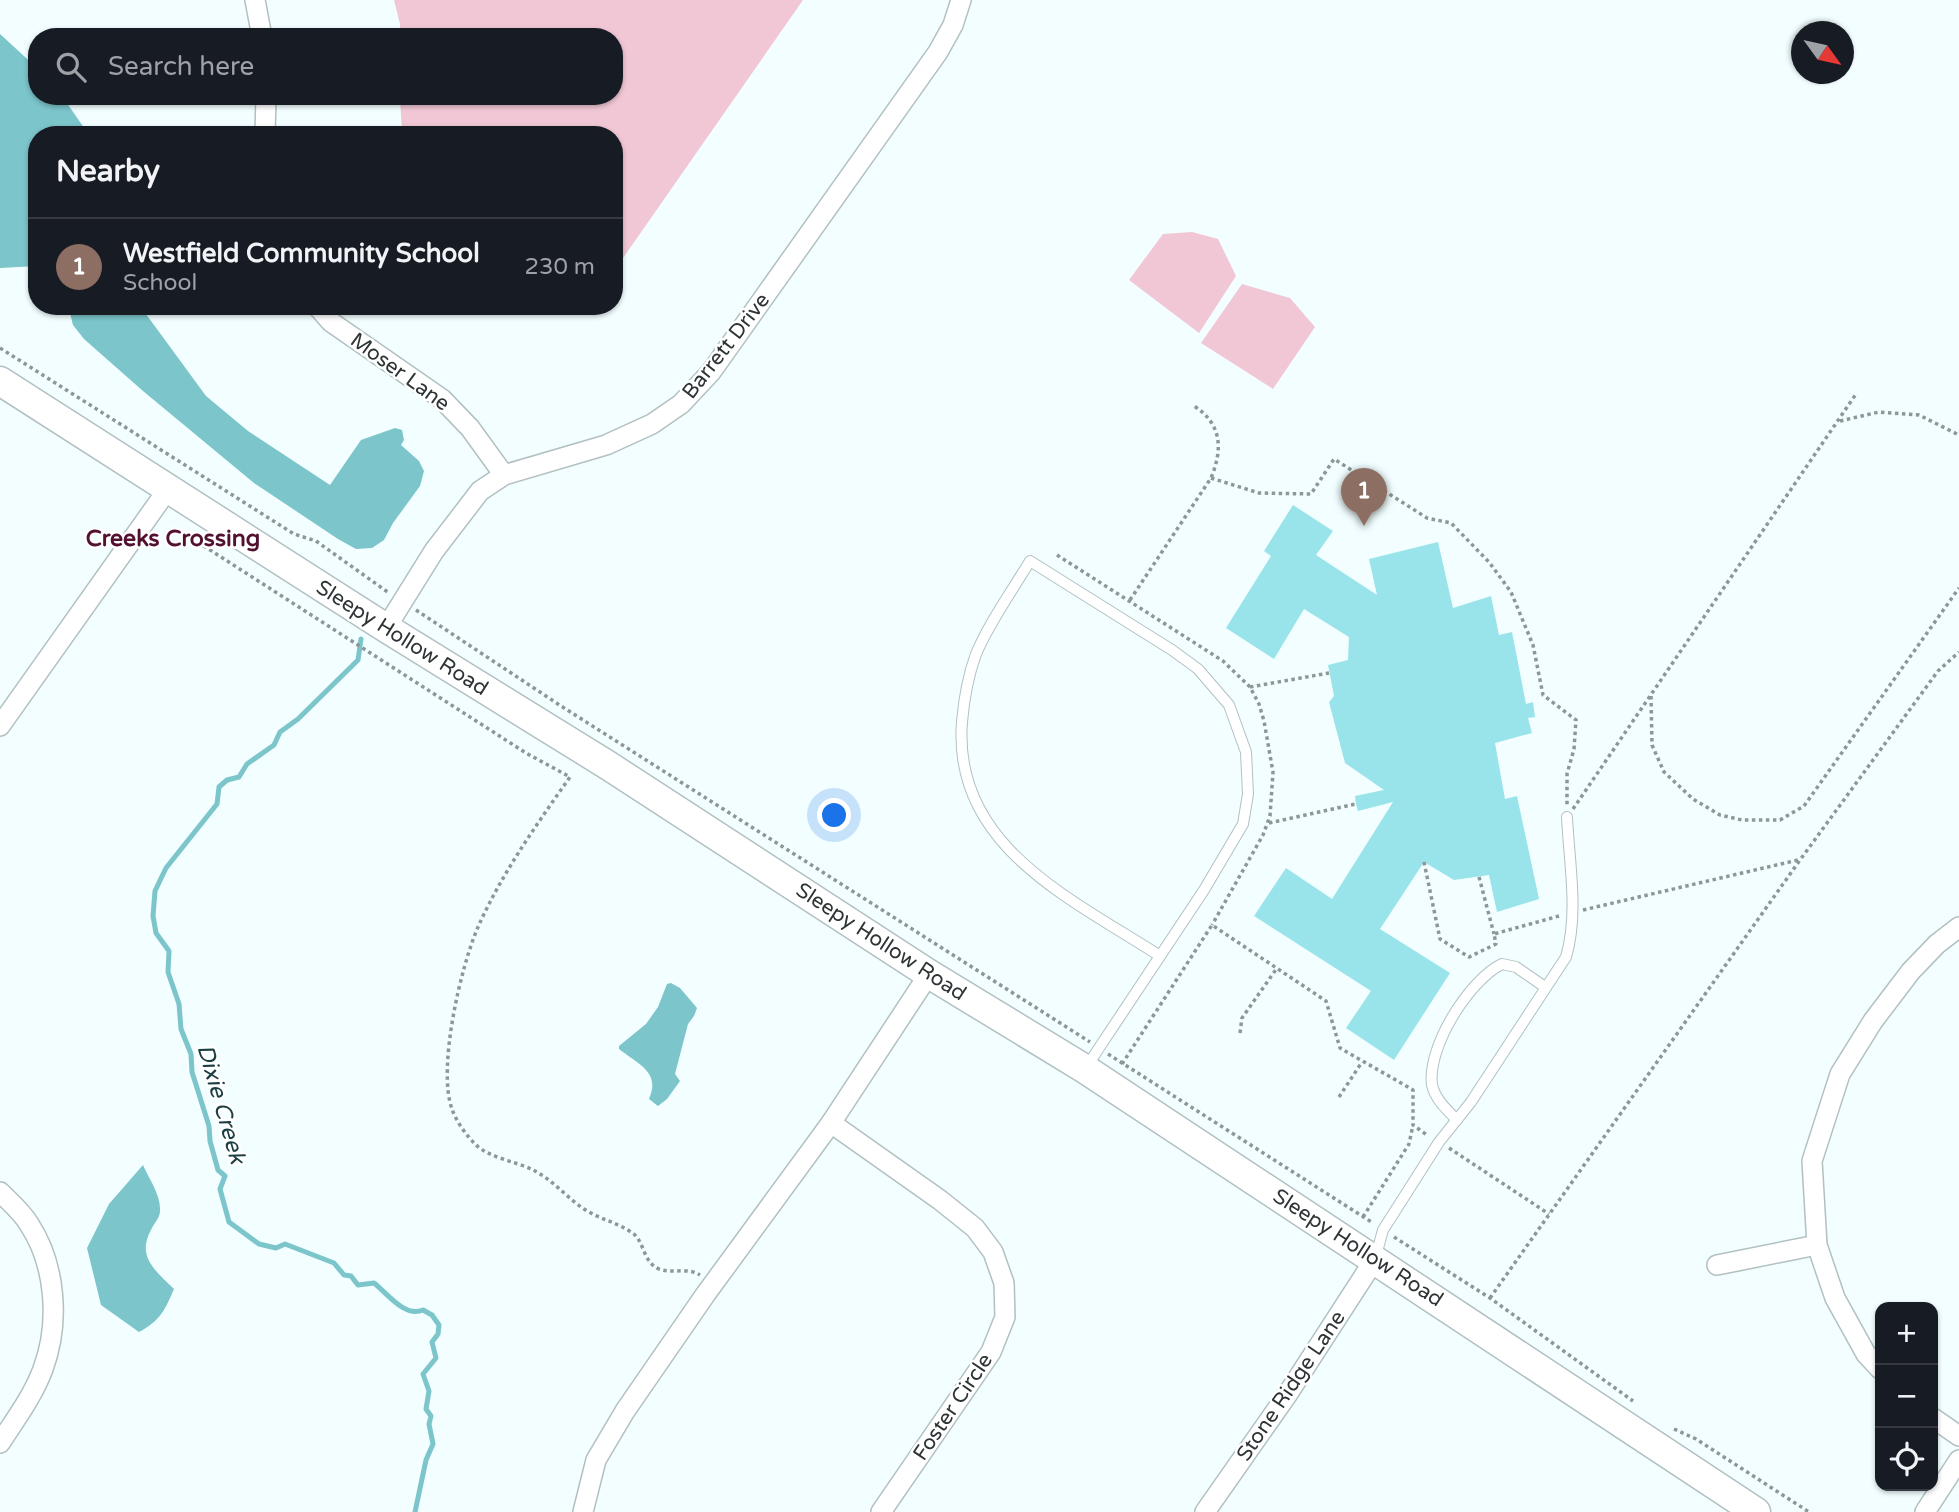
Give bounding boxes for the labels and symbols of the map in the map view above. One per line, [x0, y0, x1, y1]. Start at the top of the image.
north arrow [1791, 21, 1854, 84]
street label: Barrett Drive [677, 288, 775, 404]
street label: Moser Lane [345, 328, 455, 417]
pin: 1 [1341, 468, 1387, 526]
district label: Creeks Crossing [86, 525, 260, 553]
street label: Sleepy Hollow Road [311, 575, 493, 701]
your location [817, 798, 851, 832]
street label: Sleepy Hollow Road [791, 878, 971, 1006]
water label: Dixie Creek [191, 1041, 252, 1168]
street label: Sleepy Hollow Road [1268, 1184, 1448, 1312]
street label: Stone Ridge Lane [1231, 1306, 1351, 1466]
street label: Foster Circle [908, 1349, 998, 1465]

